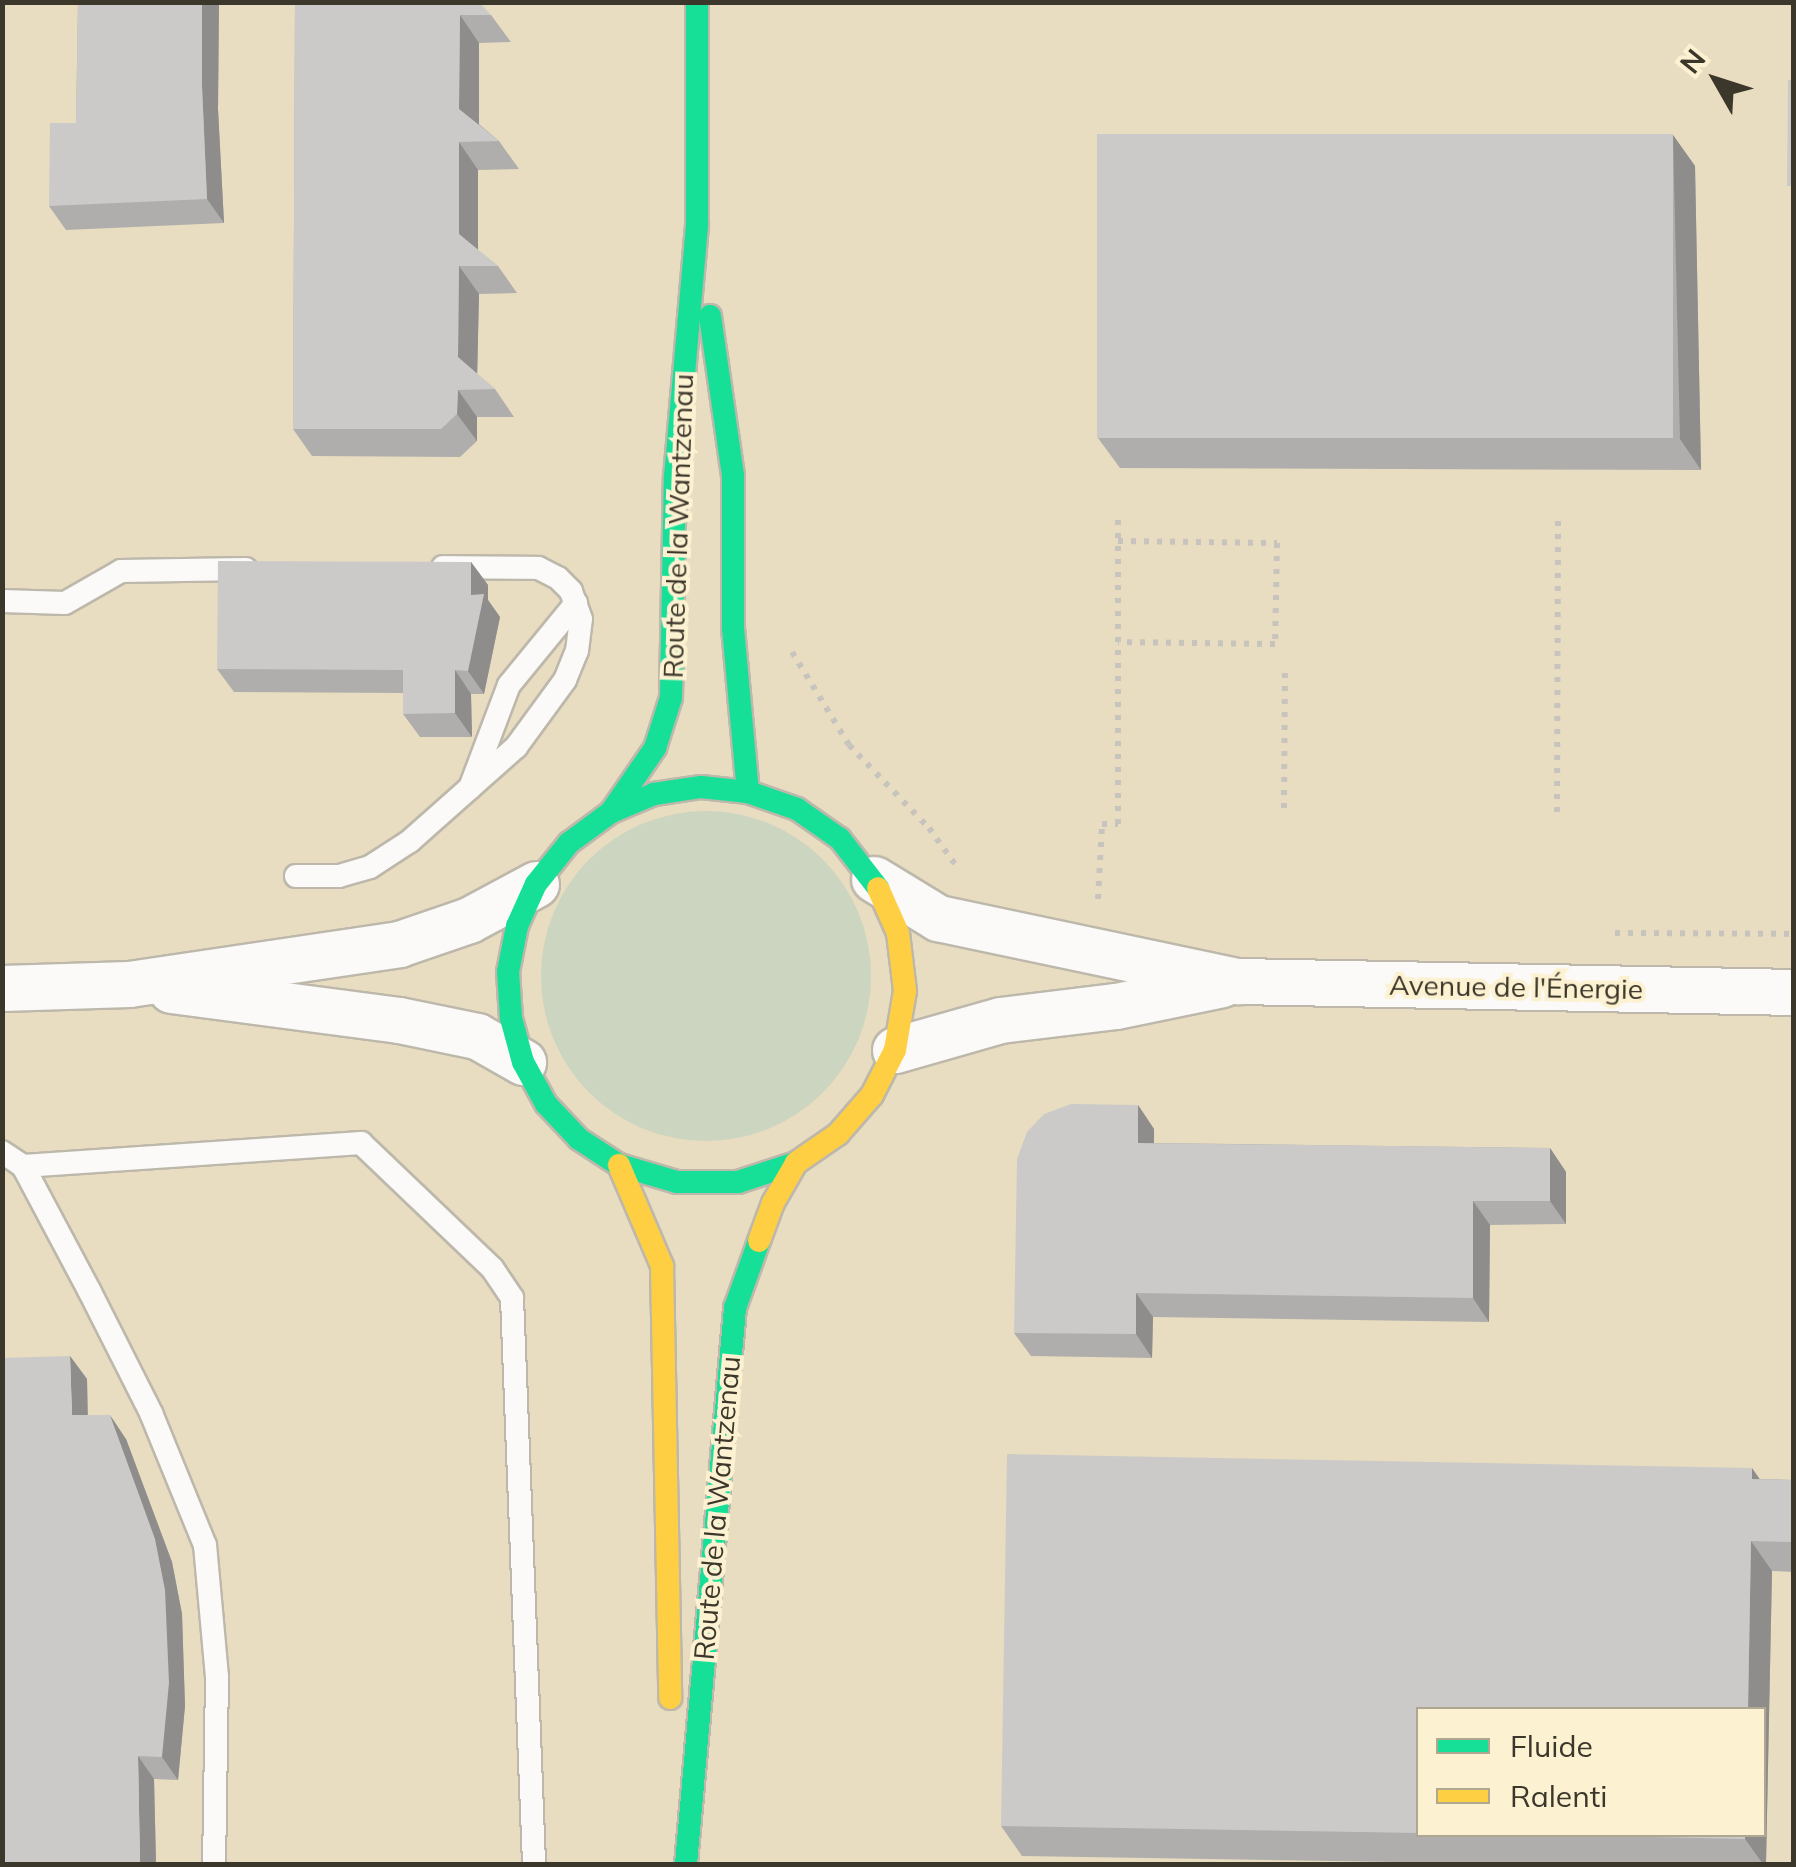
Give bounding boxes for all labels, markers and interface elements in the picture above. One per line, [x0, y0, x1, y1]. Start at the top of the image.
north arrow [1666, 30, 1766, 130]
text: N [1672, 42, 1713, 80]
street label: Route de la Wantzenau [656, 373, 700, 679]
street label: Avenue de l'Énergie [1389, 968, 1643, 1006]
street label: Route de la Wantzenau [687, 1355, 747, 1661]
legend [1416, 1707, 1766, 1837]
text: Fluide [1510, 1727, 1593, 1765]
text: Ralenti [1510, 1777, 1607, 1815]

